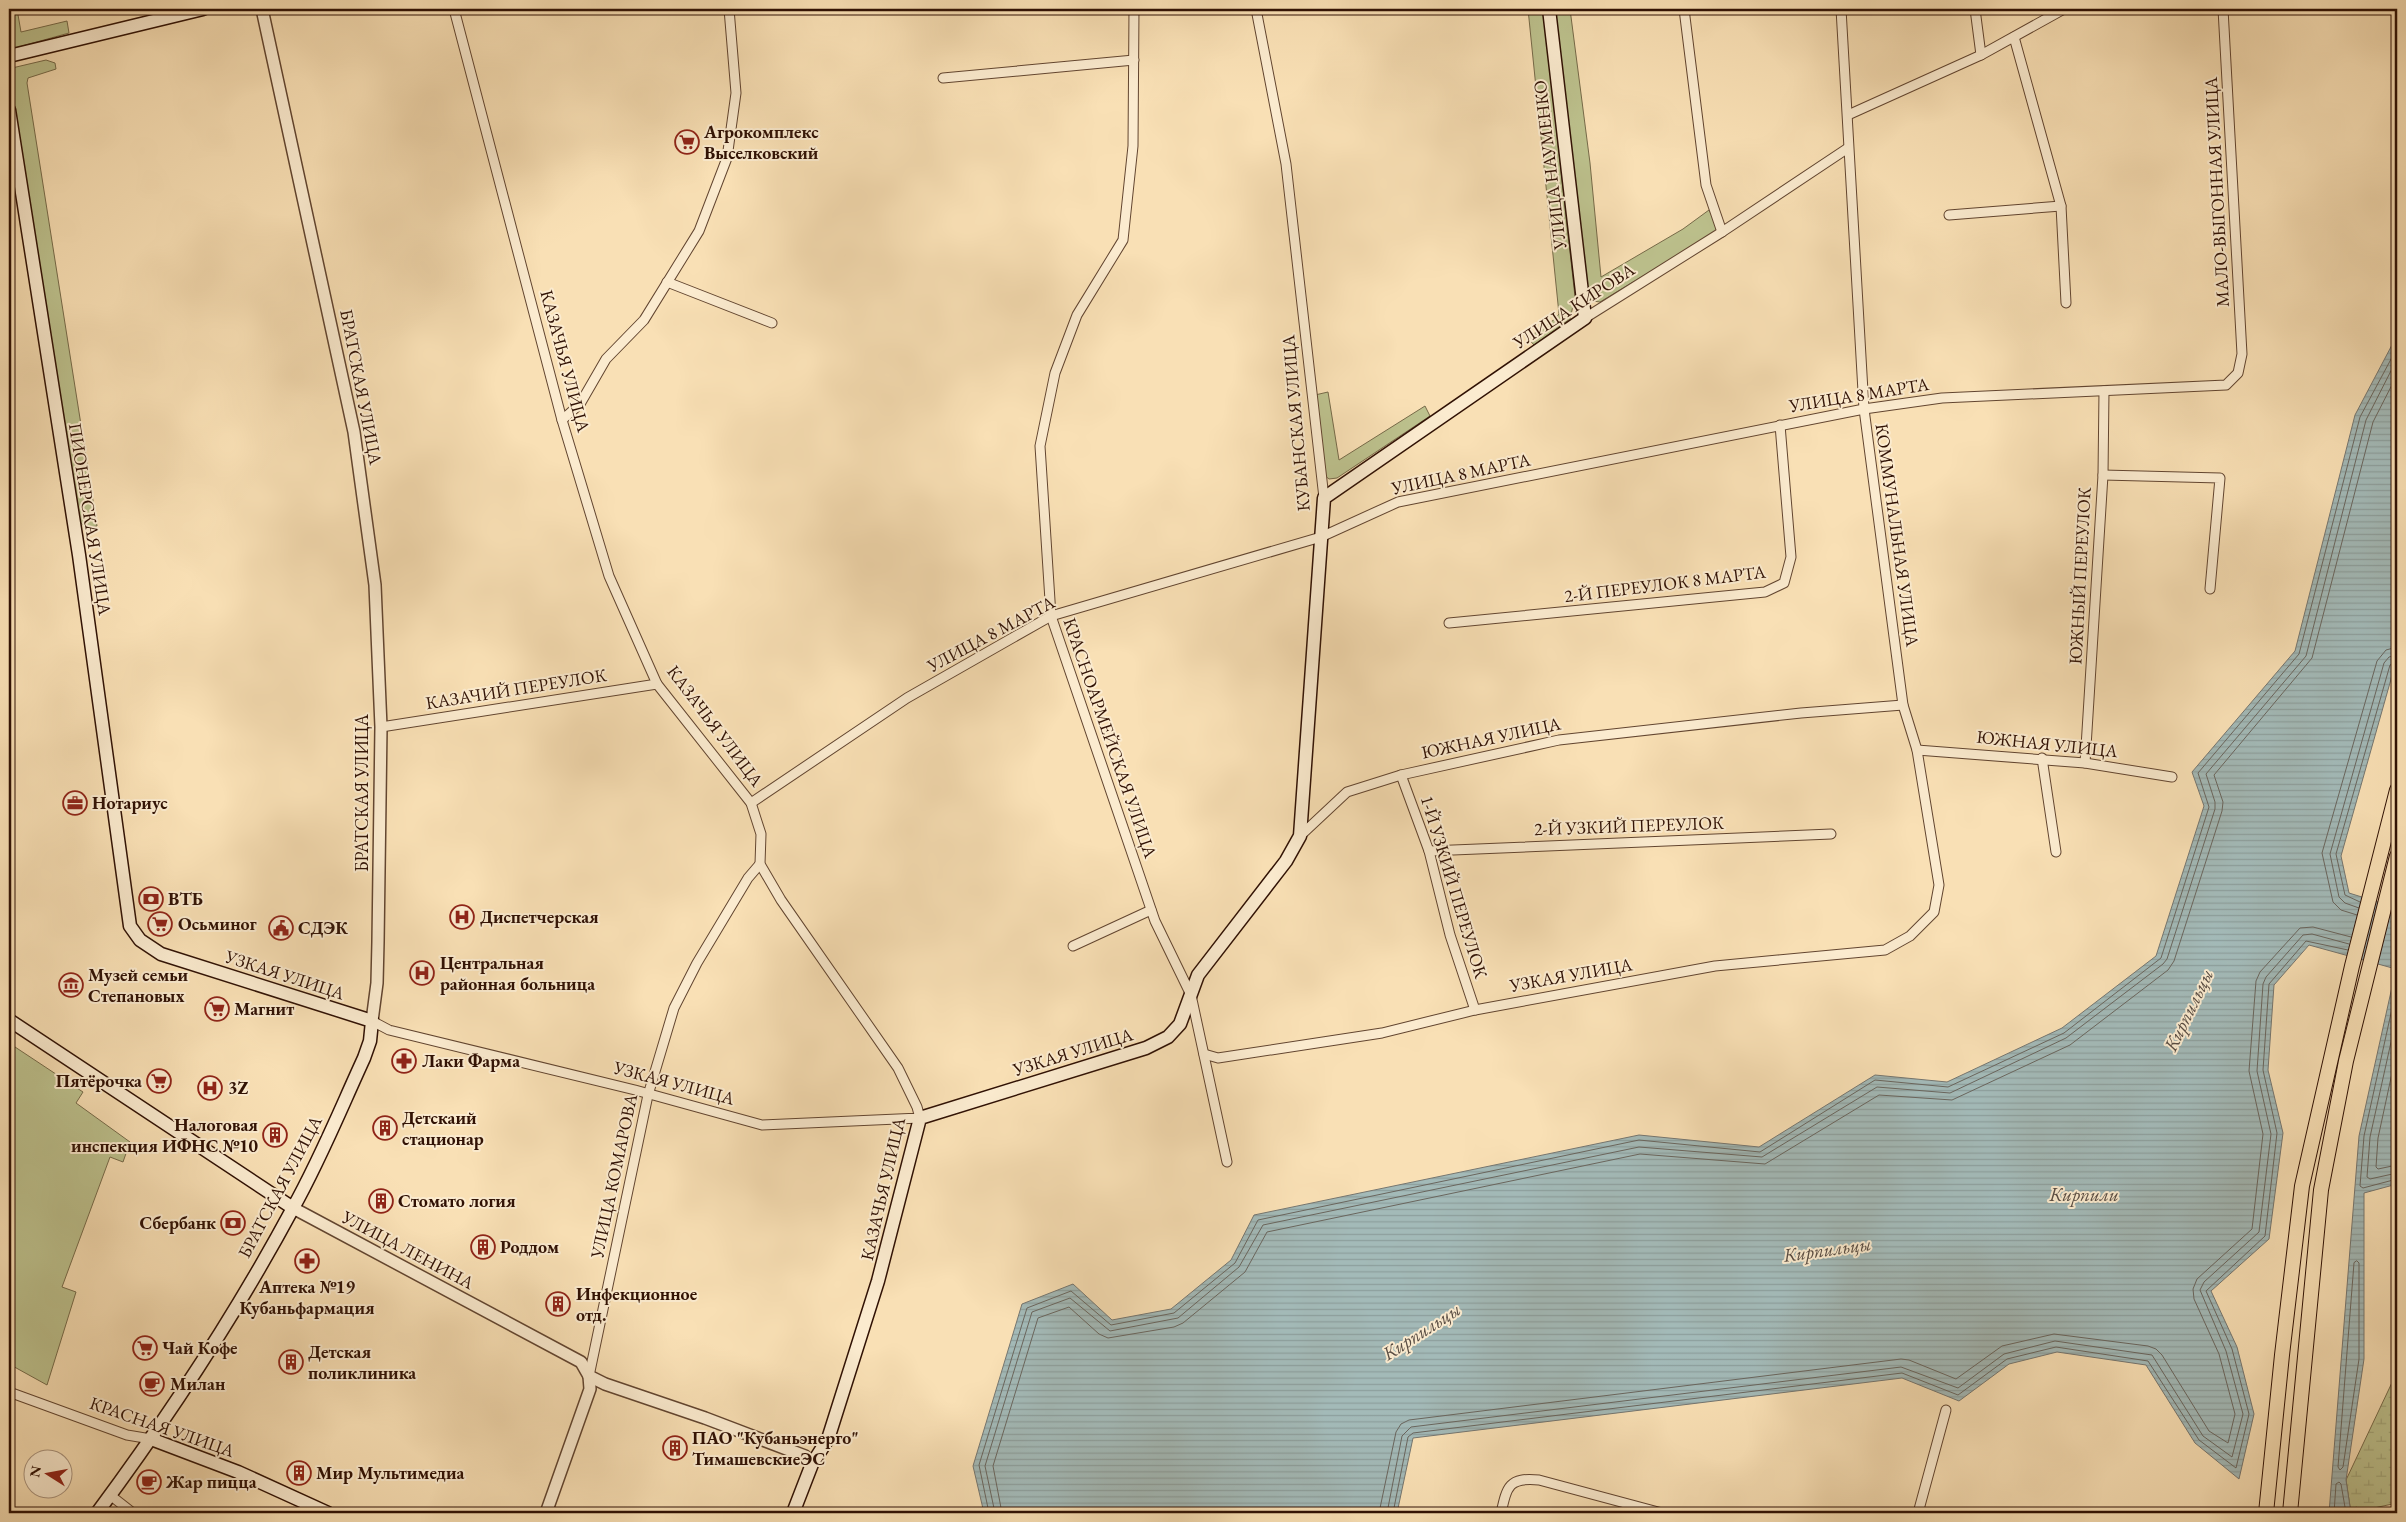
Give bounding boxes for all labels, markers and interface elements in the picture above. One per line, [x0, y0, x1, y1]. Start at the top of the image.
street label: МАЛО-ВЫГОННАЯ УЛИЦА [2199, 76, 2234, 308]
street label: УЛИЦА НАУМЕНКО [1528, 79, 1571, 252]
place label: Агрокомплекс Выселковский [703, 120, 819, 164]
supermarket icon: Агрокомплекс Выселковский [674, 129, 700, 155]
street label: УЛИЦА КИРОВА [1508, 257, 1639, 354]
street label: КАЗАЧЬЯ УЛИЦА [535, 287, 596, 435]
street label: БРАТСКАЯ УЛИЦА [335, 307, 388, 467]
street label: КУБАНСКАЯ УЛИЦА [1276, 333, 1315, 512]
street label: УЛИЦА 8 МАРТА [1786, 372, 1931, 417]
street label: ПИОНЕРСКАЯ УЛИЦА [64, 421, 117, 617]
street label: КОММУНАЛЬНАЯ УЛИЦА [1870, 422, 1925, 648]
street label: УЛИЦА 8 МАРТА [1388, 447, 1533, 500]
street label: ЮЖНЫЙ ПЕРЕУЛОК [2063, 487, 2096, 665]
street label: 2-Й ПЕРЕУЛОК 8 МАРТА [1563, 560, 1768, 607]
street label: УЛИЦА 8 МАРТА [922, 590, 1059, 677]
street label: КРАСНОАРМЕЙСКАЯ УЛИЦА [1058, 615, 1163, 862]
street label: КАЗАЧЬЯ УЛИЦА [662, 660, 769, 791]
street label: КАЗАЧИЙ ПЕРЕУЛОК [424, 663, 608, 714]
street label: ЮЖНАЯ УЛИЦА [1419, 711, 1563, 764]
street label: БРАТСКАЯ УЛИЦА [350, 713, 373, 872]
street label: ЮЖНАЯ УЛИЦА [1975, 725, 2119, 762]
office icon: Нотариус [62, 790, 88, 816]
place label: Нотариус [92, 791, 168, 814]
street label: 1-Й УЗКИЙ ПЕРЕУЛОК [1416, 793, 1493, 981]
street label: 2-Й УЗКИЙ ПЕРЕУЛОК [1534, 811, 1724, 840]
bank icon: ВТБ [138, 886, 164, 912]
place label: ВТБ [168, 887, 203, 910]
hospital icon: Диспетчерская [449, 904, 475, 930]
place label: Диспетчерская [480, 905, 599, 928]
supermarket icon: Осьминог [147, 911, 173, 937]
place label: Осьминог [178, 912, 257, 935]
public building icon: СДЭК [268, 915, 294, 941]
place label: СДЭК [298, 916, 348, 939]
street label: УЗКАЯ УЛИЦА [222, 944, 348, 1005]
place label: Центральная районная больница [440, 951, 595, 995]
street label: УЗКАЯ УЛИЦА [1507, 952, 1635, 997]
hospital icon: Центральная районная больница [409, 960, 435, 986]
place label: Музей семьи Степановых [88, 963, 188, 1007]
water label: Кирпильцы [2157, 965, 2219, 1056]
museum icon: Музей семьи Степановых [58, 972, 84, 998]
supermarket icon: Магнит [204, 996, 230, 1022]
place label: Магнит [234, 997, 294, 1020]
street label: УЗКАЯ УЛИЦА [1009, 1022, 1136, 1081]
pharmacy icon: Лаки Фарма [391, 1048, 417, 1074]
place label: Лаки Фарма [422, 1049, 520, 1072]
street label: УЗКАЯ УЛИЦА [610, 1055, 738, 1110]
supermarket icon: Пятёрочка [146, 1068, 172, 1094]
place label: Пятёрочка [56, 1069, 142, 1092]
hospital icon: 3Z [197, 1075, 223, 1101]
place label: 3Z [228, 1076, 249, 1099]
street label: УЛИЦА КОМАРОВА [585, 1091, 642, 1261]
place label: Детскаий стационар [402, 1106, 484, 1150]
street label: БРАТСКАЯ УЛИЦА [232, 1111, 327, 1262]
place label: Налоговая инспекция ИФНС №10 [71, 1113, 258, 1157]
building icon: Детскаий стационар [372, 1115, 398, 1141]
street label: КАЗАЧЬЯ УЛИЦА [855, 1115, 910, 1263]
building icon: Налоговая инспекция ИФНС №10 [262, 1122, 288, 1148]
water label: Кирпили [2048, 1182, 2119, 1207]
building icon: Стомато логия [368, 1188, 394, 1214]
place label: Стомато логия [398, 1189, 516, 1212]
street label: УЛИЦА ЛЕНИНА [337, 1205, 479, 1294]
bank icon: Сбербанк [220, 1210, 246, 1236]
place label: Сбербанк [140, 1211, 216, 1234]
water label: Кирпильцы [1781, 1231, 1873, 1268]
building icon: Роддом [470, 1234, 496, 1260]
place label: Роддом [500, 1235, 559, 1258]
pharmacy icon: Аптека №19 Кубаньфармация [294, 1248, 320, 1274]
place label: Аптека №19 Кубаньфармация [239, 1275, 375, 1319]
place label: Инфекционное отд. [576, 1282, 698, 1326]
building icon: Инфекционное отд. [545, 1291, 571, 1317]
water label: Кирпильцы [1377, 1297, 1465, 1367]
supermarket icon: Чай Кофе [132, 1335, 158, 1361]
place label: Чай Кофе [162, 1336, 238, 1359]
place label: Детская поликлиника [308, 1340, 416, 1384]
building icon: Детская поликлиника [278, 1349, 304, 1375]
cafe icon: Милан [139, 1371, 165, 1397]
place label: Милан [170, 1372, 226, 1395]
street label: КРАСНАЯ УЛИЦА [87, 1391, 238, 1462]
place label: ПАО "Кубаньэнерго" ТимашевскиеЭС [692, 1426, 859, 1470]
building icon: ПАО "Кубаньэнерго" ТимашевскиеЭС [662, 1435, 688, 1461]
north arrow [22, 1450, 72, 1500]
building icon: Мир Мультимедиа [286, 1460, 312, 1486]
place label: Мир Мультимедиа [316, 1461, 465, 1484]
text: N [25, 1464, 45, 1479]
cafe icon: Жар пицца [136, 1469, 162, 1495]
place label: Жар пицца [165, 1470, 257, 1493]

